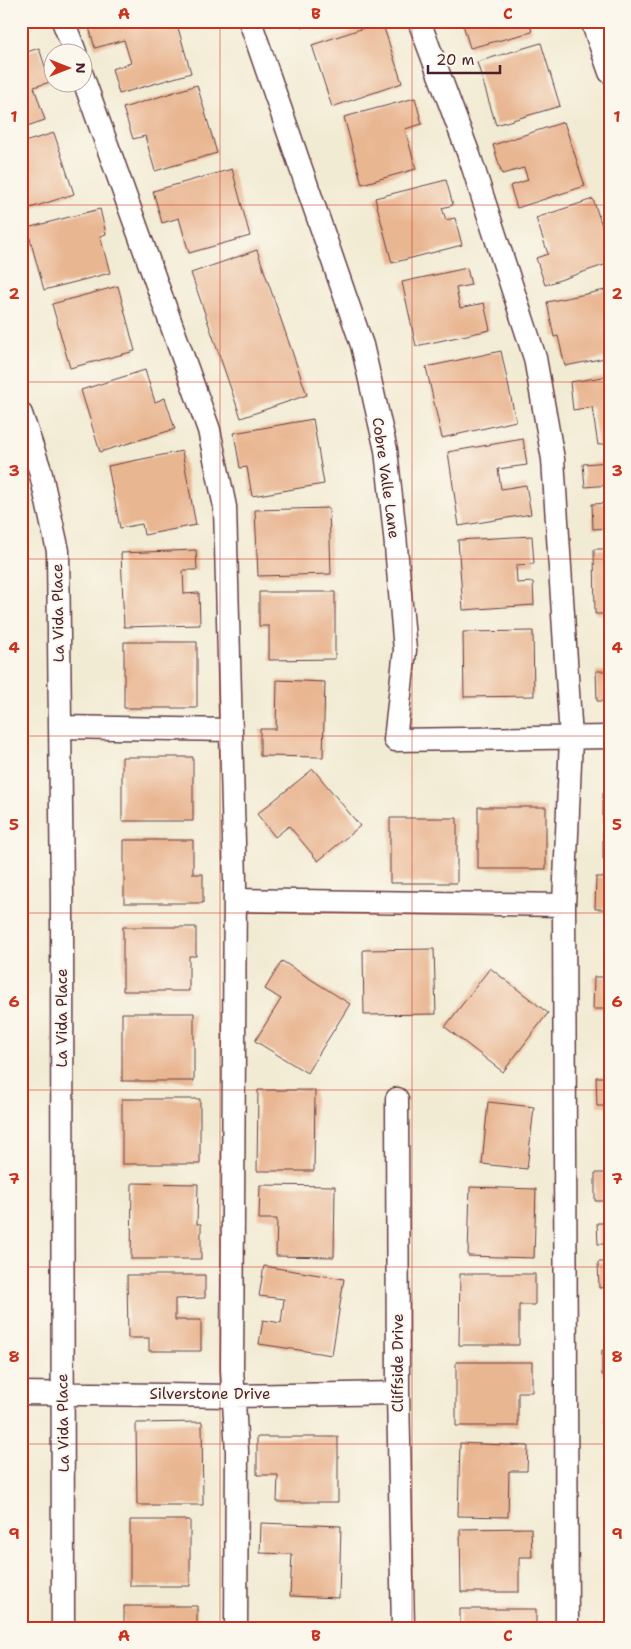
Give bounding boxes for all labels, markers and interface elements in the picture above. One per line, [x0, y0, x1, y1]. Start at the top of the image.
text: A [118, 3, 130, 24]
text: B [311, 3, 321, 24]
text: C [503, 3, 513, 24]
north arrow [42, 42, 92, 92]
scale bar [428, 42, 501, 74]
text: 20 m [436, 50, 475, 70]
text: N [72, 62, 90, 74]
text: 1 [10, 106, 18, 127]
text: 1 [613, 106, 621, 127]
text: 2 [8, 283, 20, 304]
text: 2 [611, 283, 623, 304]
street label: Cobre Valle Lane [368, 416, 404, 540]
text: 3 [8, 460, 20, 481]
text: 3 [611, 460, 623, 481]
street label: La Vida Place [47, 563, 69, 663]
text: 4 [8, 637, 20, 658]
text: 4 [611, 637, 623, 658]
text: 5 [9, 814, 19, 835]
text: 5 [612, 814, 622, 835]
street label: La Vida Place [52, 969, 72, 1067]
text: 6 [8, 991, 20, 1012]
text: 6 [611, 991, 623, 1012]
text: 7 [8, 1168, 20, 1189]
text: 7 [611, 1168, 623, 1189]
street label: Cliffside Drive [388, 1313, 408, 1413]
text: 8 [8, 1346, 20, 1367]
text: 8 [611, 1346, 623, 1367]
street label: La Vida Place [52, 1373, 74, 1473]
street label: Silverstone Drive [150, 1384, 270, 1404]
text: 9 [8, 1523, 20, 1544]
text: 9 [611, 1523, 623, 1544]
text: A [118, 1625, 130, 1646]
text: B [311, 1625, 321, 1646]
text: C [503, 1625, 513, 1646]

